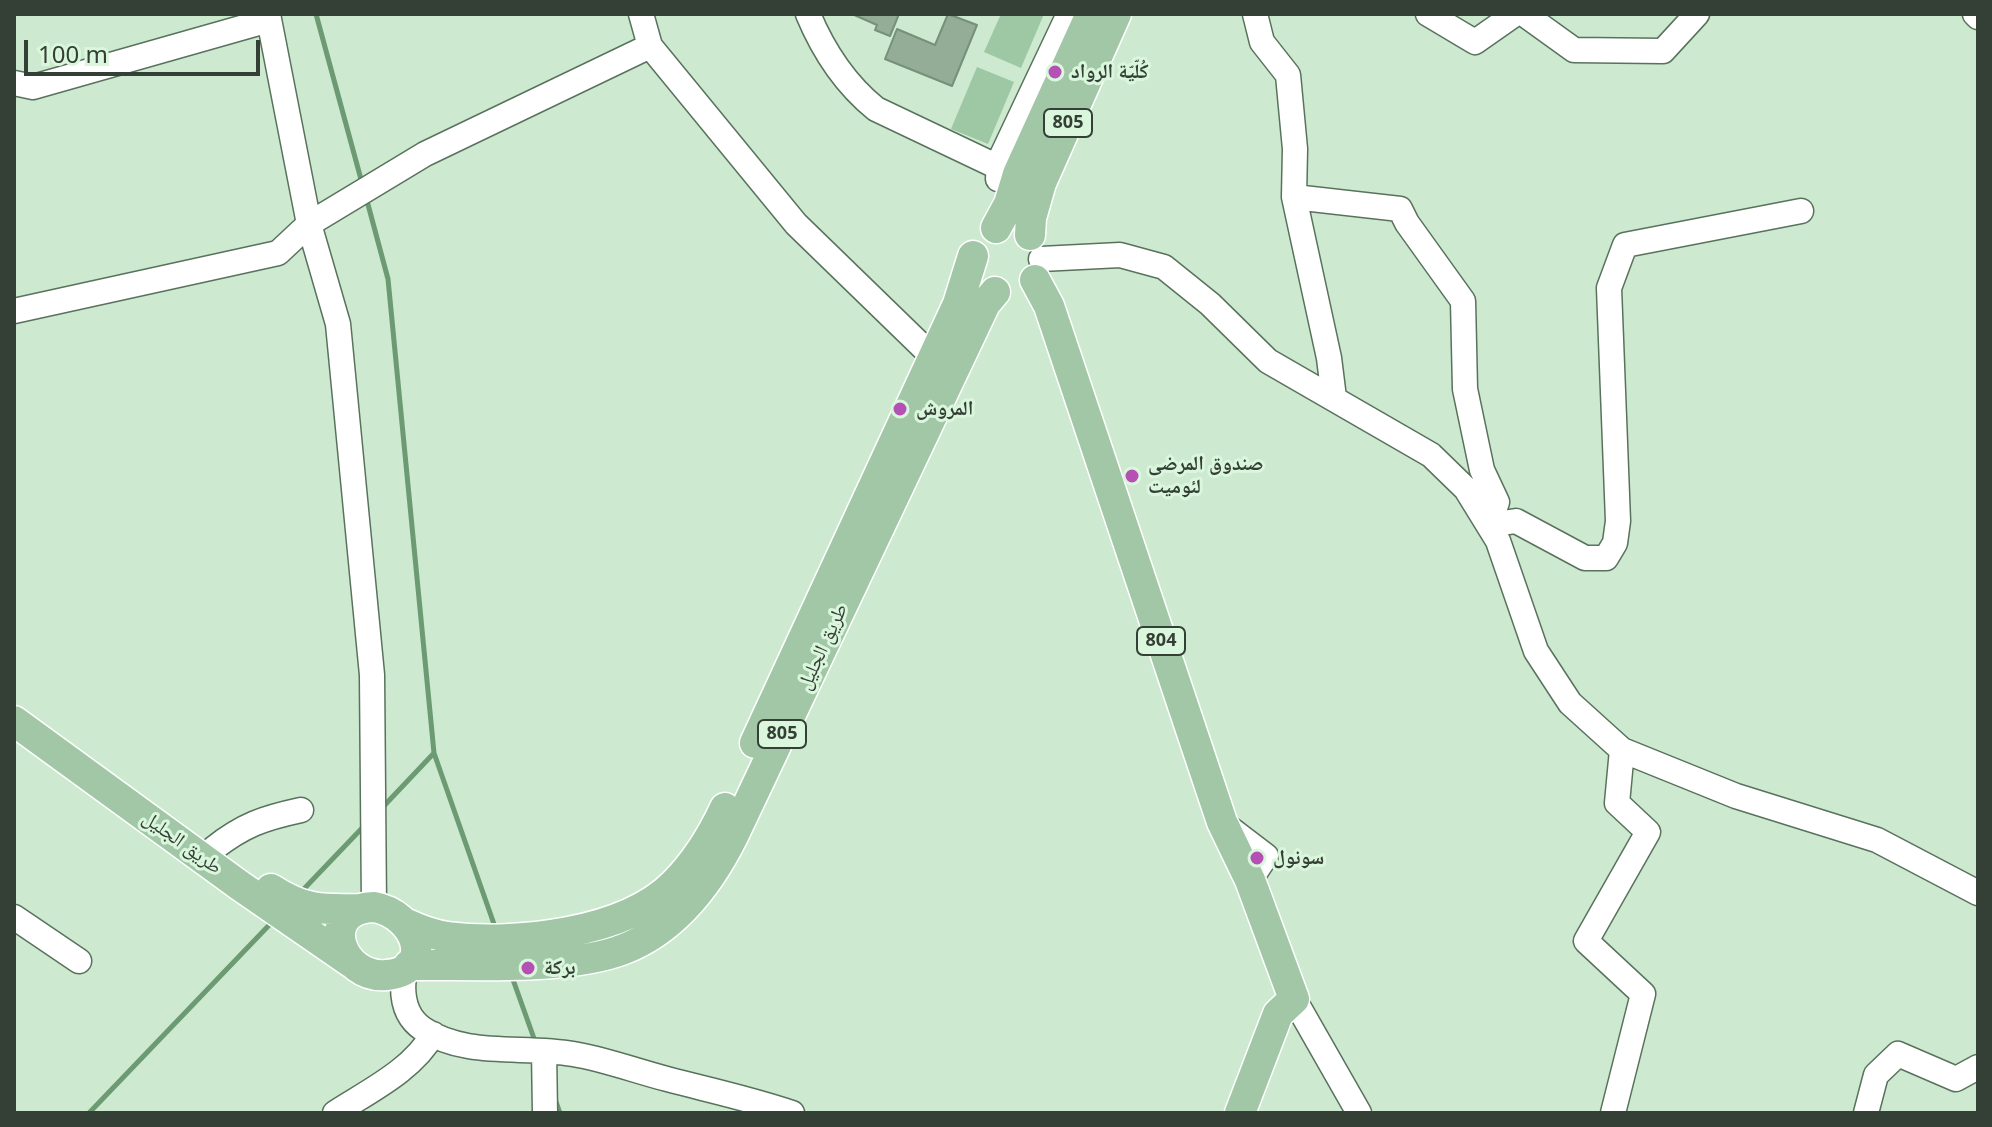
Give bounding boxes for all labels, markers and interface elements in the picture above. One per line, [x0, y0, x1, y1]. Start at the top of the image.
scale bar [28, 24, 264, 74]
text: 100 m [38, 37, 108, 70]
place label: كُلّيّة الرواد [1071, 60, 1149, 84]
marker: كُلّيّة الرواد [1046, 63, 1064, 81]
road number: 805 [1044, 109, 1092, 137]
place label: المروش [916, 397, 973, 421]
marker: المروش [891, 400, 909, 418]
place label: صندوق المرضى لئوميت [1148, 452, 1263, 499]
marker: صندوق المرضى لئوميت [1123, 467, 1141, 485]
street label: طريق الجليل [793, 600, 853, 694]
road number: 804 [1137, 627, 1185, 655]
road number: 805 [758, 720, 806, 748]
street label: طريق الجليل [138, 806, 226, 880]
place label: سونول [1273, 846, 1324, 870]
marker: سونول [1248, 849, 1266, 867]
place label: بركة [544, 956, 576, 980]
marker: بركة [519, 959, 537, 977]

